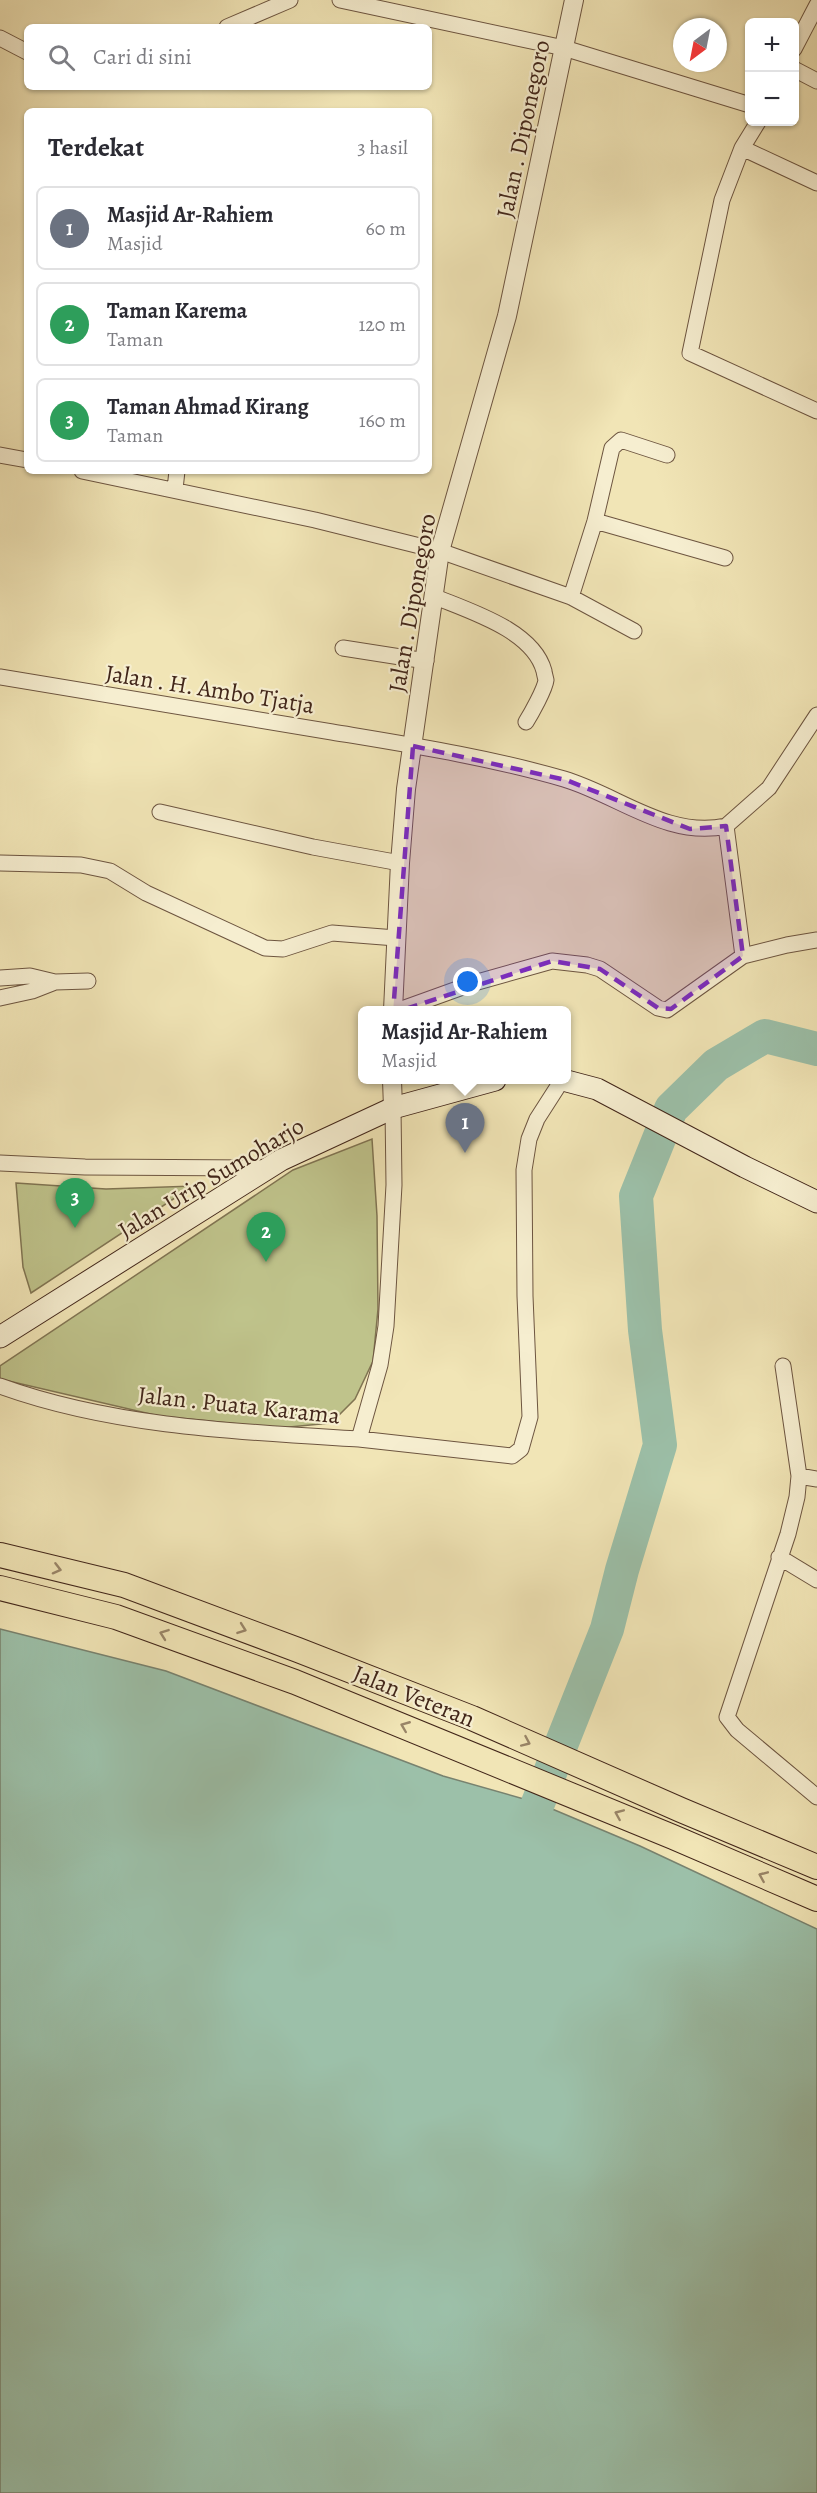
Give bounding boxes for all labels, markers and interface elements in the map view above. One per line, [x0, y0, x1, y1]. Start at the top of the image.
north arrow [673, 18, 727, 72]
map controls [745, 18, 799, 126]
button: + [745, 18, 799, 72]
search box [24, 24, 432, 90]
street label: Jalan . Diponegoro [489, 37, 557, 221]
icon: search [45, 41, 78, 74]
text: Cari di sini [93, 42, 192, 72]
button: − [745, 72, 799, 126]
text: Terdekat [48, 130, 144, 165]
text: 3 hasil [357, 134, 408, 161]
text: Masjid Ar-Rahiem [107, 200, 273, 230]
text: 1 [66, 215, 73, 242]
text: 60 m [366, 215, 406, 242]
text: Masjid [107, 230, 162, 257]
text: Taman Karema [107, 296, 247, 326]
text: 2 [65, 311, 74, 338]
text: 120 m [358, 311, 406, 338]
text: Taman [107, 326, 163, 353]
text: Taman Ahmad Kirang [107, 392, 309, 422]
text: 3 [65, 407, 74, 434]
text: 160 m [359, 407, 406, 434]
text: Taman [107, 422, 163, 449]
street label: Jalan . Diponegoro [381, 511, 443, 695]
street label: Jalan . H. Ambo Tjatja [103, 657, 318, 721]
your location [453, 967, 482, 996]
popup [358, 1006, 571, 1084]
text: Masjid Ar-Rahiem [381, 1017, 548, 1047]
text: Masjid [381, 1047, 437, 1074]
pin: 1 [446, 1104, 484, 1153]
street label: Jalan Urip Sumoharjo [112, 1110, 310, 1246]
pin: 3 [56, 1178, 94, 1228]
pin: 2 [246, 1212, 286, 1262]
street label: Jalan . Puata Karama [136, 1378, 342, 1432]
one-way arrow [52, 1561, 62, 1574]
one-way arrow [236, 1621, 247, 1634]
one-way arrow [159, 1629, 170, 1641]
street label: Jalan Veteran [348, 1657, 480, 1735]
one-way arrow [400, 1721, 411, 1733]
one-way arrow [519, 1735, 530, 1747]
one-way arrow [614, 1809, 625, 1821]
one-way arrow [759, 1871, 770, 1883]

